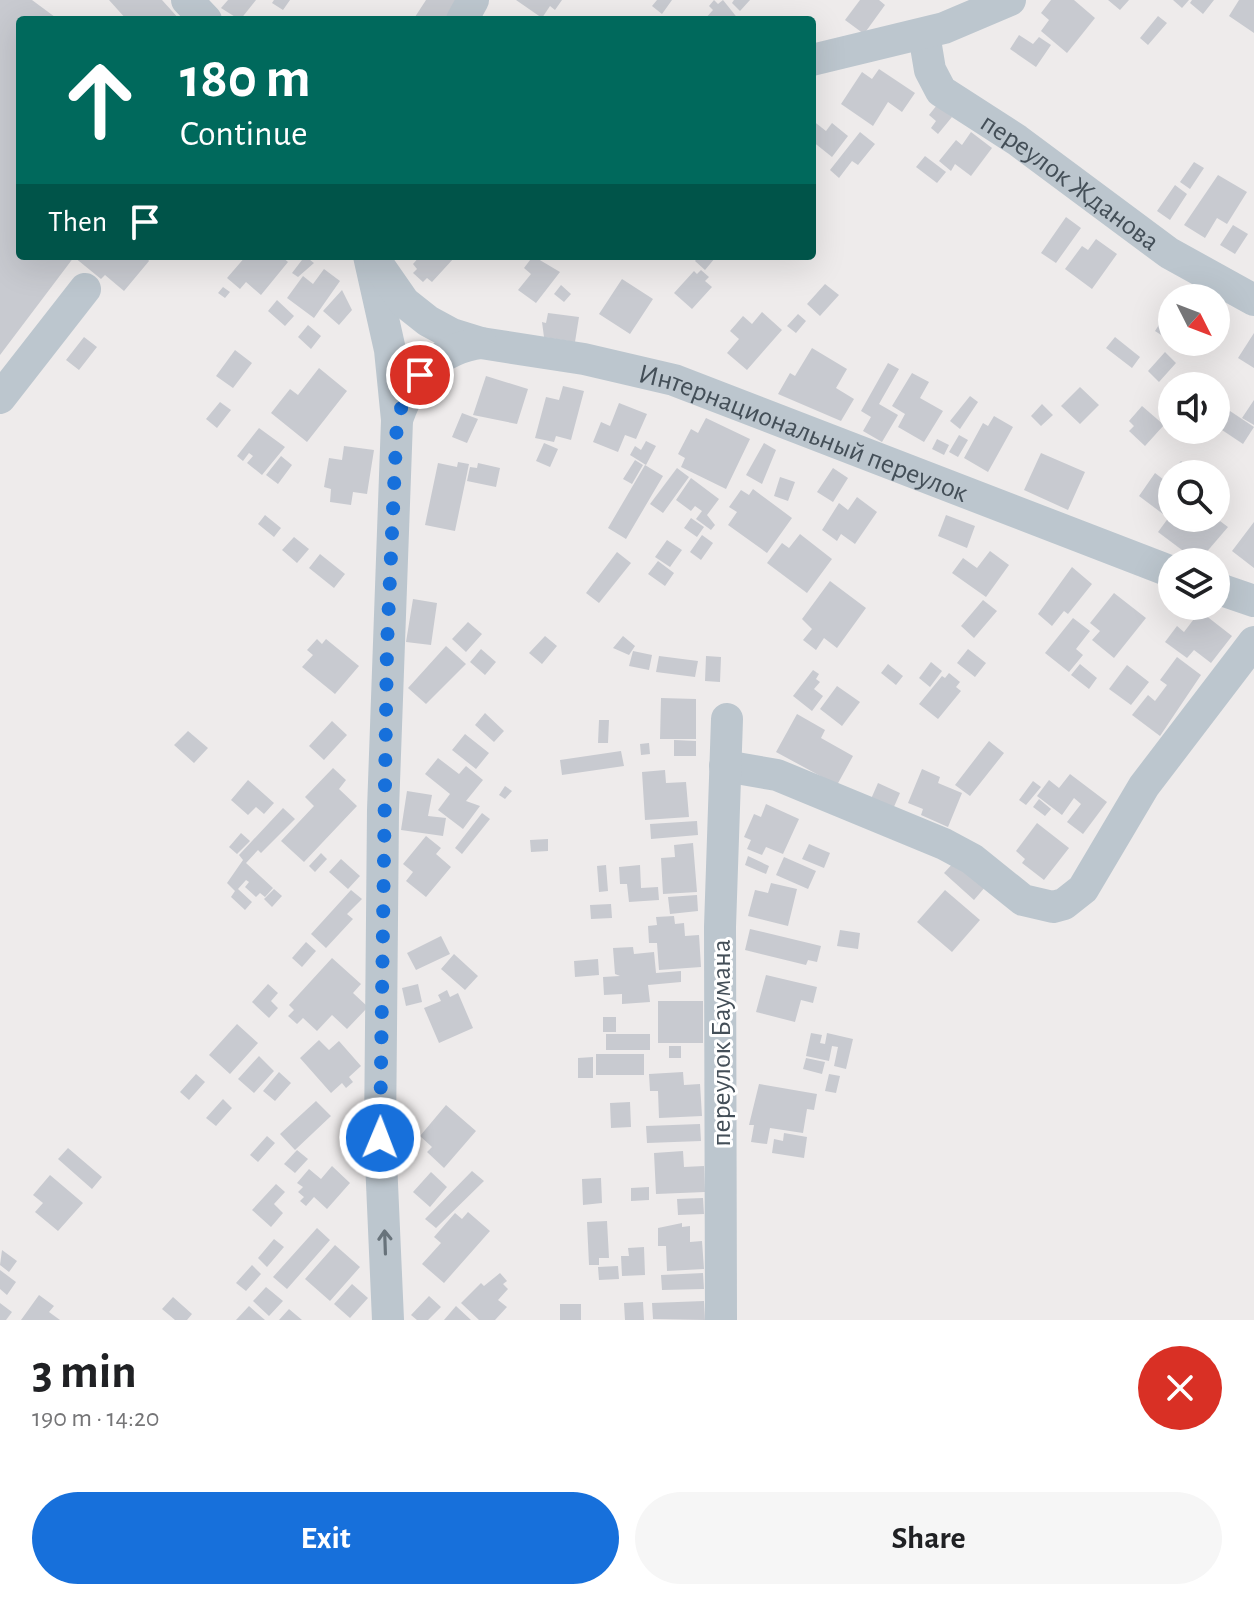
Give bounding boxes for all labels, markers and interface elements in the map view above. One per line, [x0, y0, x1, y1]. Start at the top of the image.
icon: ahead [48, 48, 152, 152]
text: 180 m [180, 51, 311, 107]
street label: переулок Жданова [975, 109, 1164, 257]
text: Continue [180, 116, 308, 152]
icon: arrive [123, 200, 167, 244]
text: Then [48, 207, 107, 237]
north arrow [1158, 284, 1230, 356]
map controls [1158, 284, 1230, 620]
pin [386, 341, 454, 409]
icon: arrive [398, 353, 442, 397]
street label: Интернациональный переулок [636, 360, 972, 508]
button: sound [1158, 372, 1230, 444]
button: search [1158, 460, 1230, 532]
button: layers [1158, 548, 1230, 620]
street label: переулок Баумана [708, 939, 736, 1147]
position arrow [338, 1096, 422, 1180]
one-way arrow [377, 1229, 392, 1256]
button: close [1138, 1346, 1222, 1430]
text: 3 min [32, 1349, 137, 1397]
text: 190 m · 14:20 [32, 1405, 159, 1431]
button: Exit [32, 1492, 619, 1584]
button: Share [635, 1492, 1222, 1584]

